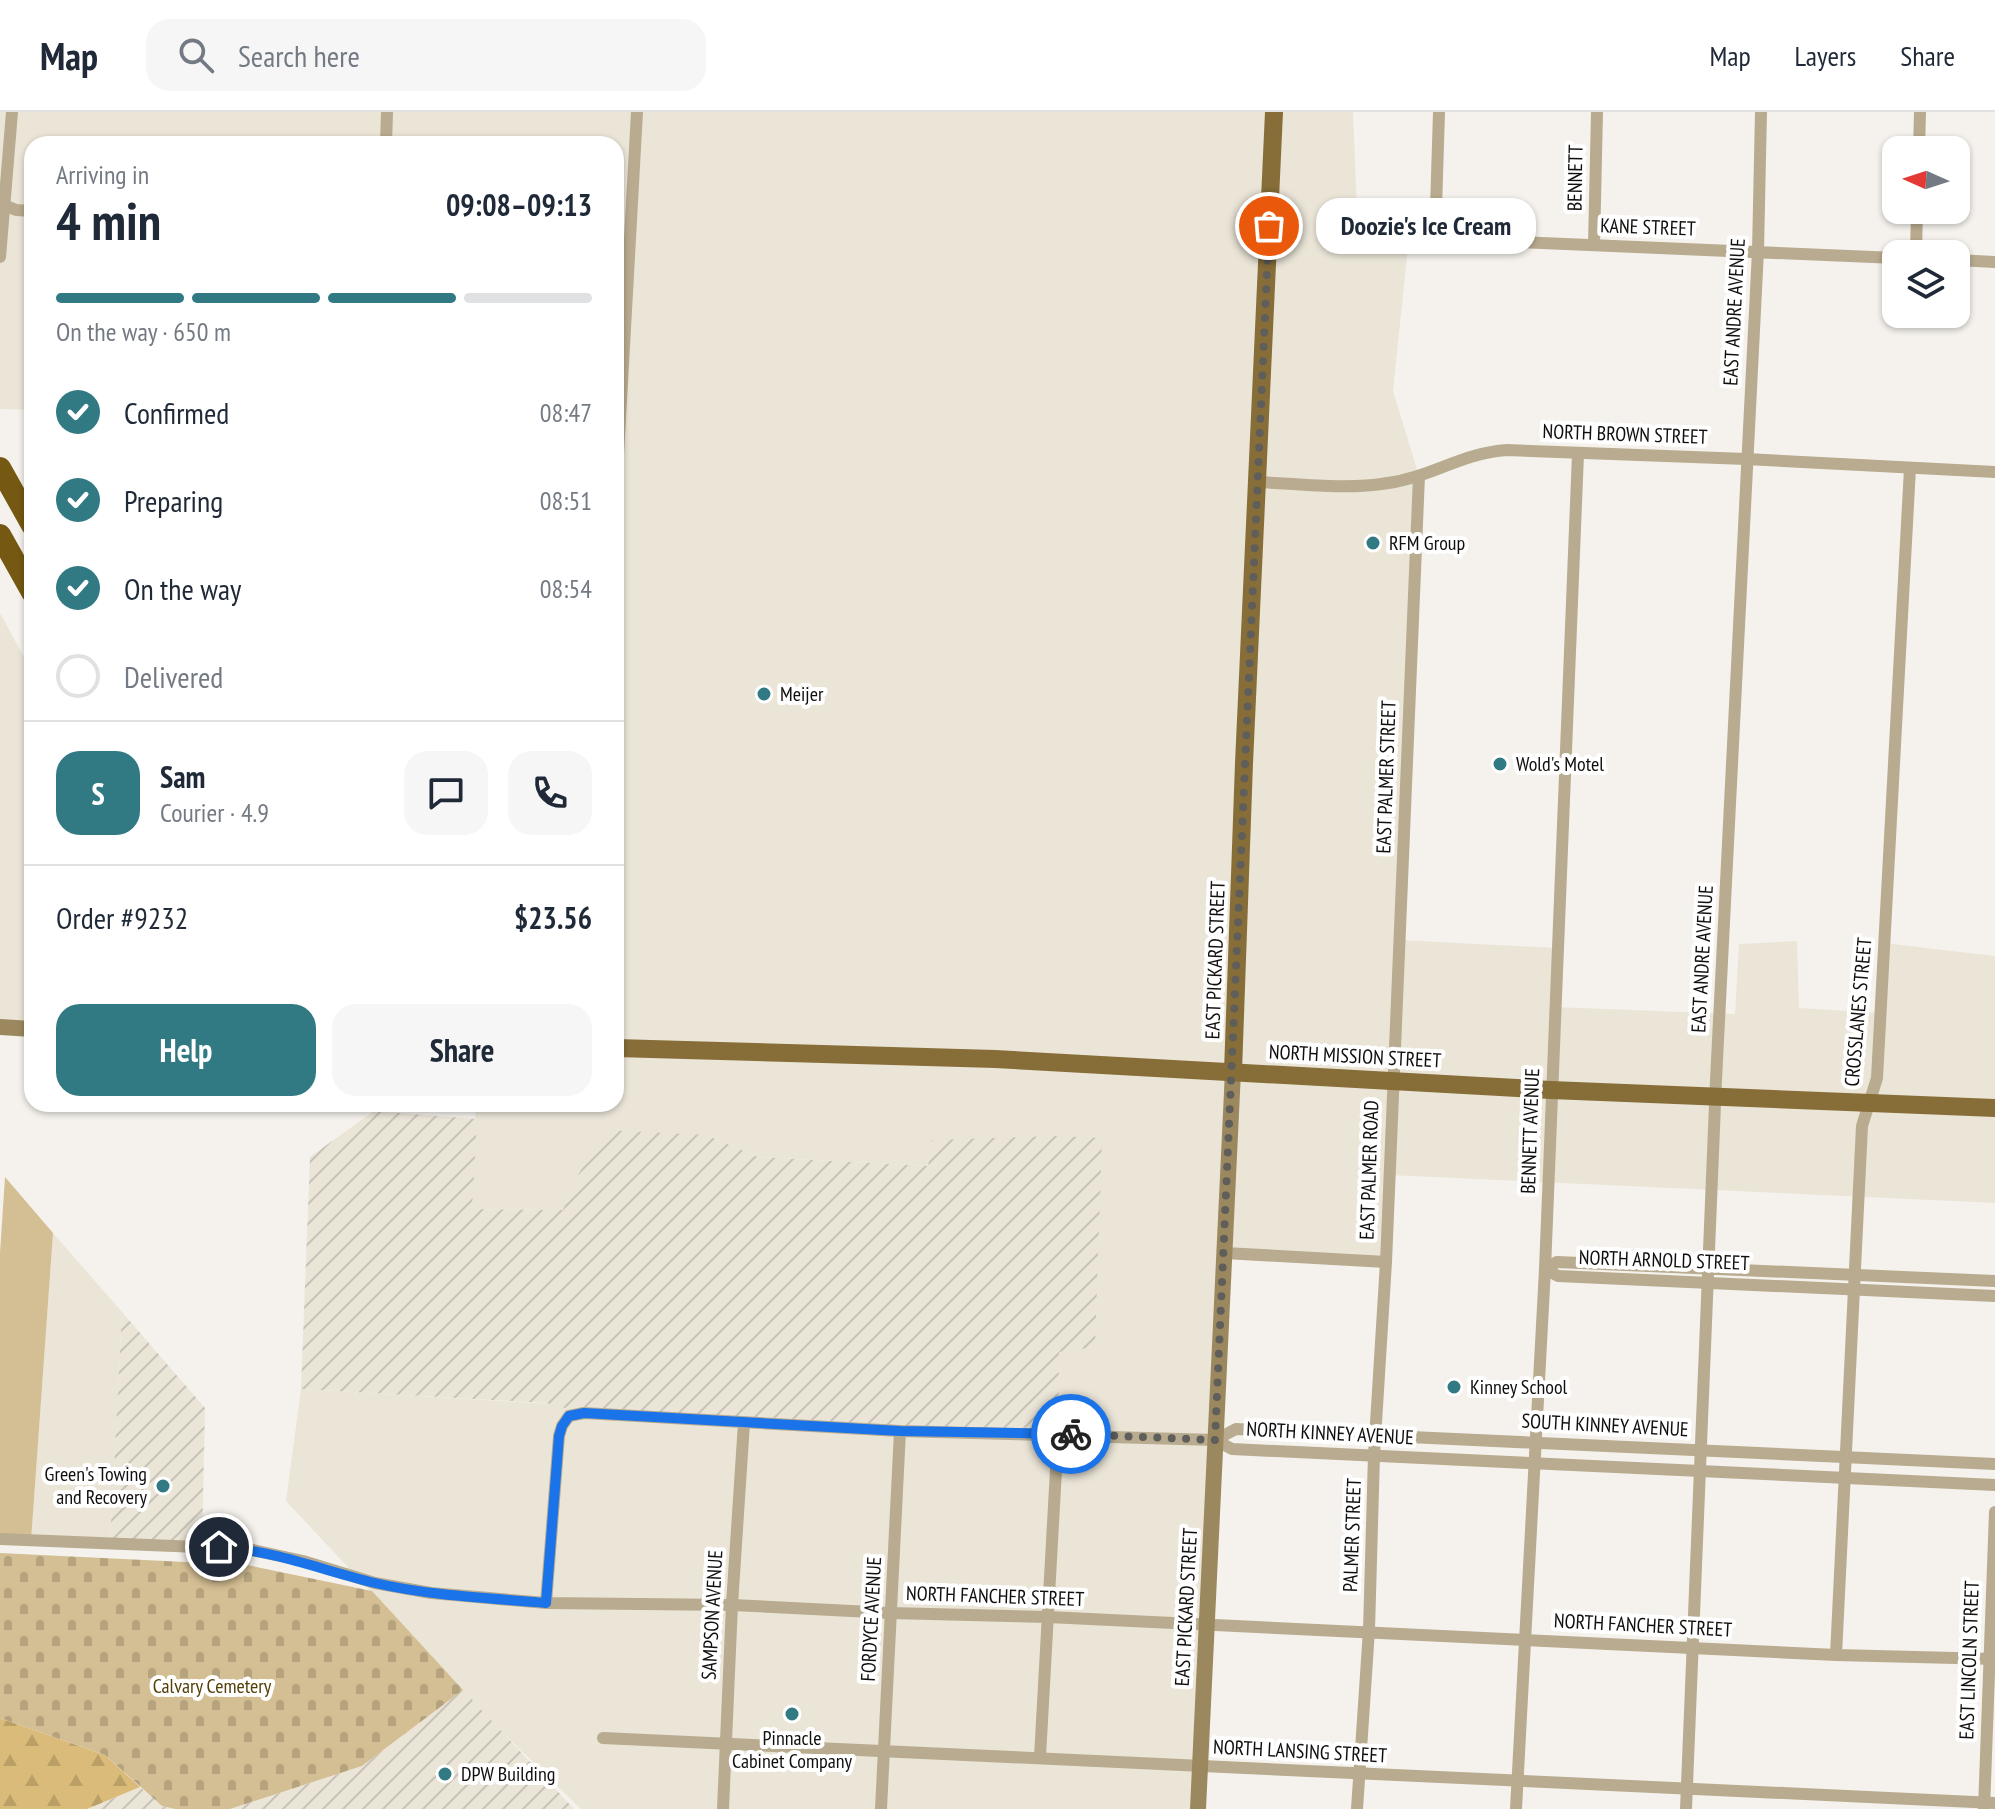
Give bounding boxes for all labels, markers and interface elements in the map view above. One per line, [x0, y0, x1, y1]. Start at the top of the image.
search box [146, 19, 706, 91]
text: Map [40, 31, 98, 80]
icon: search [174, 33, 218, 77]
text: Search here [238, 36, 360, 75]
text: Map [1709, 37, 1751, 74]
text: Layers [1795, 37, 1856, 74]
text: Share [1900, 37, 1955, 74]
north arrow [1882, 136, 1970, 224]
map controls [1882, 136, 1970, 328]
street label: BENNETT [1561, 145, 1589, 211]
text: Arriving in [56, 158, 149, 191]
text: 09:08–09:13 [446, 185, 592, 224]
text: 4 min [56, 187, 161, 254]
pin [1235, 192, 1303, 260]
callout: Doozie's Ice Cream [1317, 198, 1537, 254]
icon: bag [1247, 204, 1291, 248]
text: Doozie's Ice Cream [1341, 209, 1511, 242]
street label: KANE STREET [1600, 212, 1696, 242]
street label: EAST ANDRE AVENUE [1717, 238, 1751, 386]
button: layers [1882, 240, 1970, 328]
text: On the way · 650 m [56, 315, 231, 348]
icon: check [56, 390, 100, 434]
text: Confirmed [124, 393, 229, 432]
text: 08:47 [540, 396, 592, 429]
street label: NORTH BROWN STREET [1542, 418, 1708, 450]
icon: check [56, 478, 100, 522]
text: Preparing [124, 481, 223, 520]
text: 08:51 [540, 484, 592, 517]
place label: RFM Group [1389, 530, 1465, 556]
marker: RFM Group [1364, 534, 1382, 552]
icon: check [56, 566, 100, 610]
text: On the way [124, 569, 241, 608]
text: 08:54 [540, 572, 592, 605]
text: Delivered [124, 657, 223, 696]
place label: Meijer [780, 681, 824, 707]
marker: Meijer [755, 685, 773, 703]
street label: EAST PALMER STREET [1370, 700, 1402, 854]
button: chat [404, 751, 488, 835]
button: phone [508, 751, 592, 835]
place label: Wold's Motel [1516, 751, 1604, 777]
marker: Wold's Motel [1491, 755, 1509, 773]
text: Sam [160, 757, 205, 796]
text: S [91, 774, 105, 813]
text: Courier · 4.9 [160, 796, 269, 829]
street label: EAST PICKARD STREET [1199, 880, 1231, 1040]
street label: EAST ANDRE AVENUE [1685, 885, 1719, 1033]
text: Order #9232 [56, 898, 188, 937]
text: $23.56 [514, 898, 592, 937]
street label: CROSSLANES STREET [1839, 936, 1877, 1088]
button: Help [56, 1004, 316, 1096]
button: Share [332, 1004, 592, 1096]
street label: NORTH MISSION STREET [1268, 1038, 1442, 1074]
street label: BENNETT AVENUE [1515, 1068, 1545, 1194]
street label: EAST PALMER ROAD [1354, 1100, 1384, 1240]
street label: NORTH ARNOLD STREET [1578, 1244, 1750, 1276]
place label: Kinney School [1470, 1374, 1568, 1400]
marker: Kinney School [1445, 1378, 1463, 1396]
courier [1031, 1394, 1111, 1474]
street label: SOUTH KINNEY AVENUE [1521, 1408, 1689, 1442]
icon: bike [1049, 1412, 1093, 1456]
street label: NORTH KINNEY AVENUE [1246, 1416, 1414, 1450]
place label: Green's Towing and Recovery [45, 1461, 147, 1510]
marker: Green's Towing and Recovery [154, 1477, 172, 1495]
street label: PALMER STREET [1337, 1477, 1367, 1592]
pin [185, 1513, 253, 1581]
icon: home [197, 1525, 241, 1569]
street label: EAST PICKARD STREET [1169, 1527, 1203, 1687]
street label: SAMPSON AVENUE [696, 1549, 728, 1681]
street label: FORDYCE AVENUE [855, 1556, 887, 1682]
street label: NORTH FANCHER STREET [905, 1580, 1085, 1612]
street label: EAST LINCOLN STREET [1953, 1580, 1985, 1740]
street label: NORTH FANCHER STREET [1553, 1607, 1733, 1643]
park label: Calvary Cemetery [153, 1673, 272, 1699]
marker: Pinnacle Cabinet Company [783, 1705, 801, 1723]
place label: Pinnacle Cabinet Company [732, 1725, 852, 1774]
street label: NORTH LANSING STREET [1212, 1733, 1388, 1769]
place label: DPW Building [461, 1761, 555, 1787]
marker: DPW Building [436, 1765, 454, 1783]

